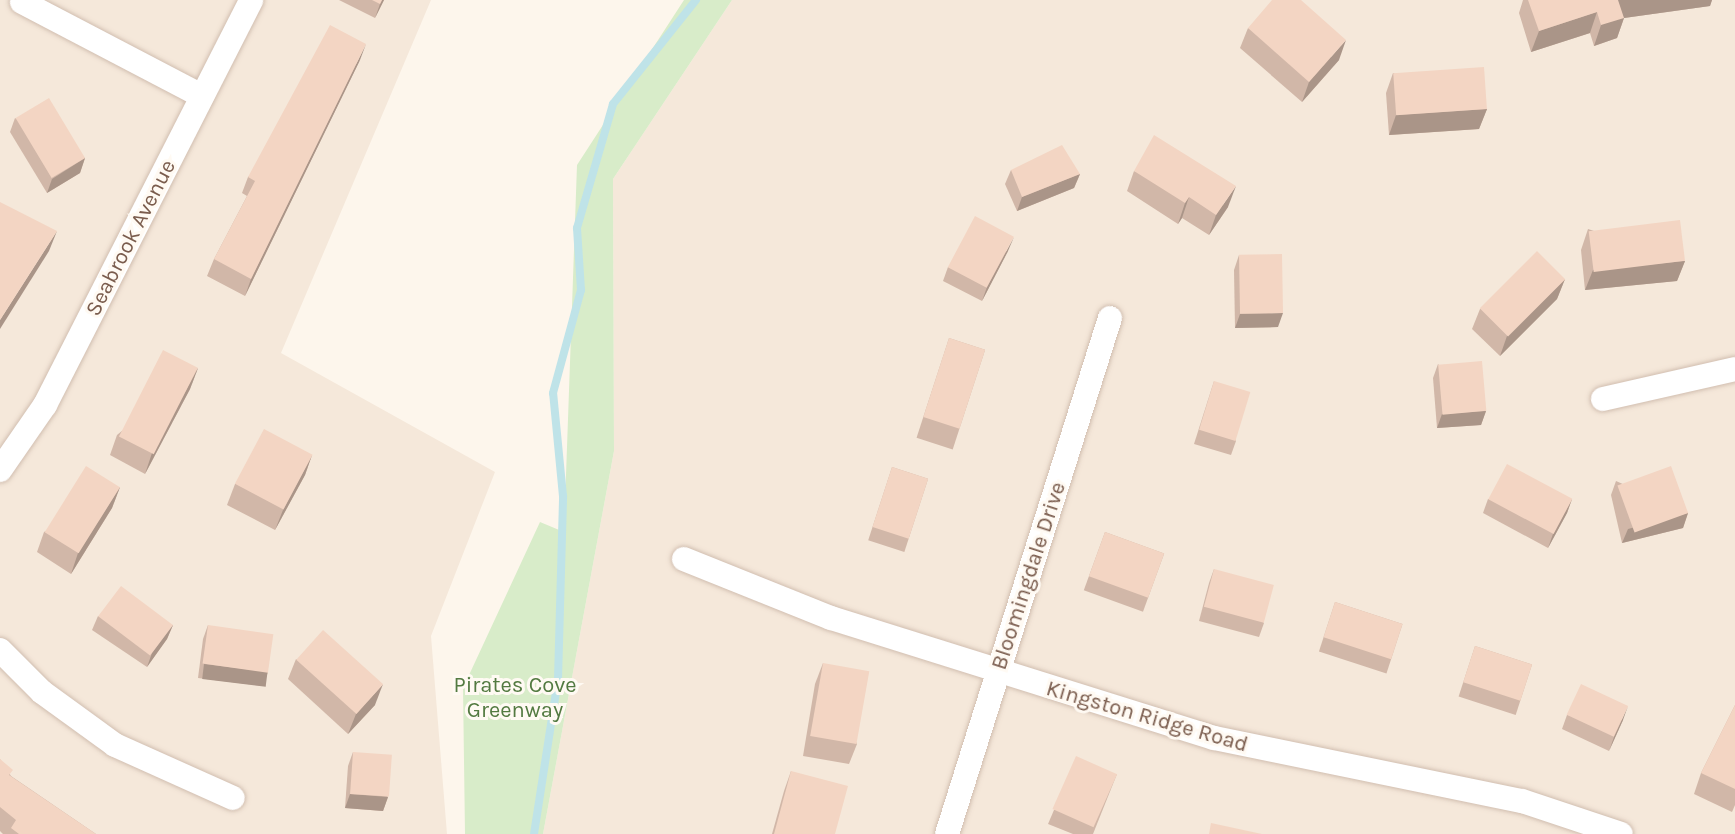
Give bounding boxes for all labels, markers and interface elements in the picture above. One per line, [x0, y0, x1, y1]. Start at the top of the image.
street label: Seabrook Avenue [80, 155, 182, 321]
street label: Bloomingdale Drive [986, 479, 1072, 673]
park label: Pirates Cove Greenway [453, 672, 577, 724]
street label: Kingston Ridge Road [1043, 676, 1251, 758]

